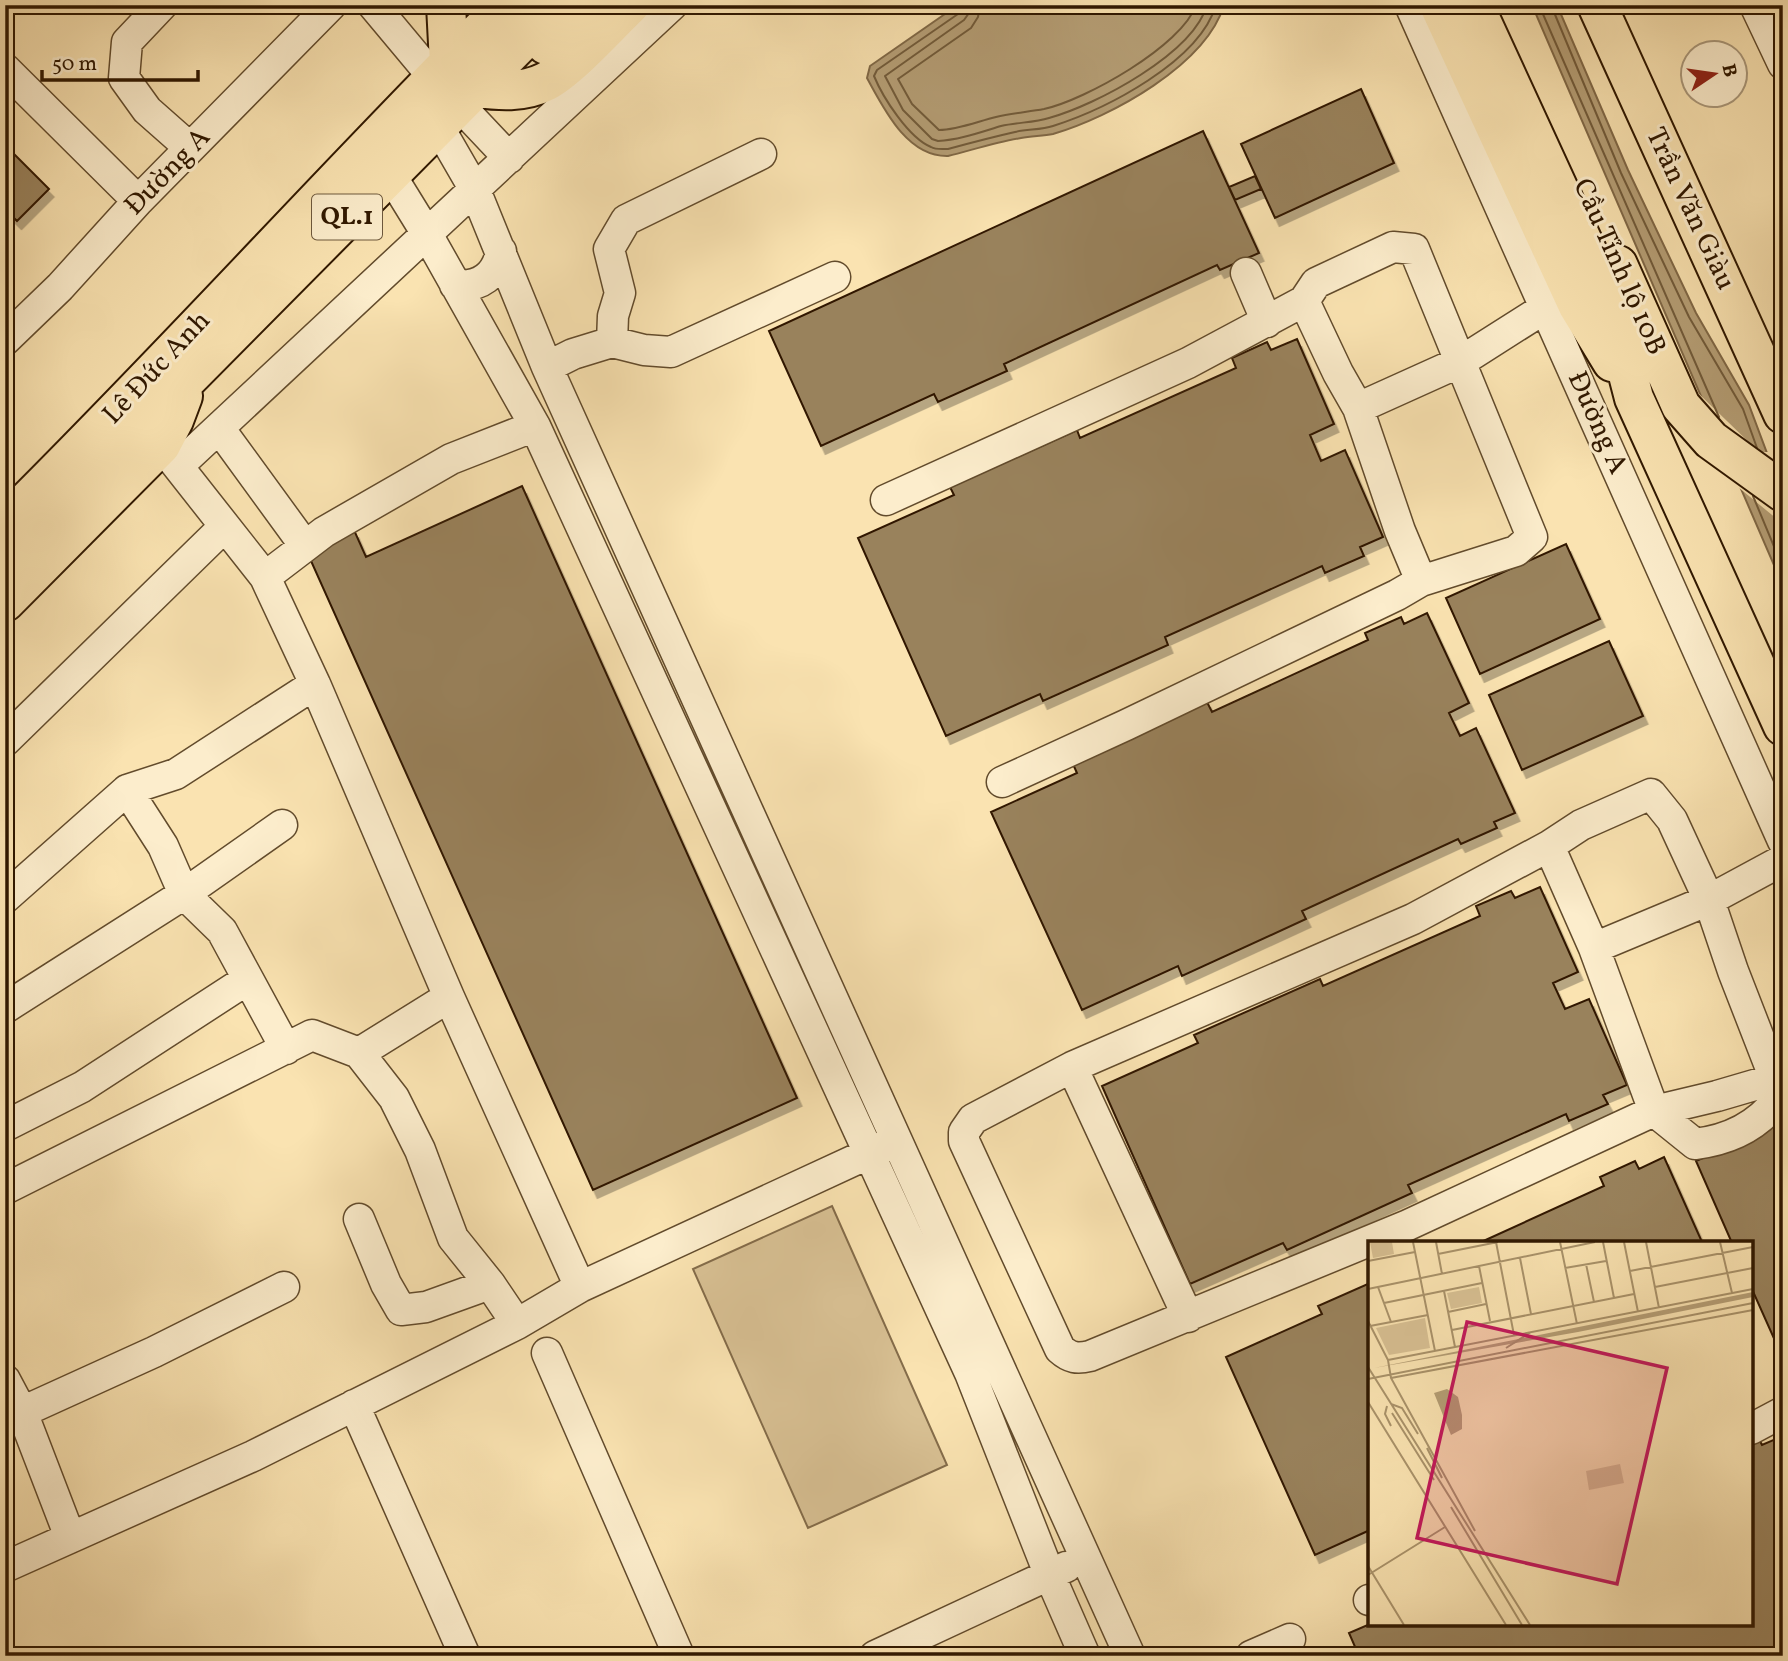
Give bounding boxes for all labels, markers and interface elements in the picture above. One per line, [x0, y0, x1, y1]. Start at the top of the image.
scale bar [42, 38, 198, 82]
north arrow [1680, 38, 1750, 108]
text: 50 m [52, 50, 97, 79]
text: B [1715, 61, 1743, 80]
street label: Đường A [116, 119, 220, 225]
street label: Trần Văn Giàu [1635, 121, 1745, 297]
street label: Cầu Tỉnh lộ 10B [1563, 173, 1675, 361]
road number: QL.1 [312, 194, 382, 240]
street label: Lê Đức Anh [94, 303, 220, 433]
street label: Đường A [1557, 365, 1637, 481]
inset map [1368, 1241, 1753, 1626]

